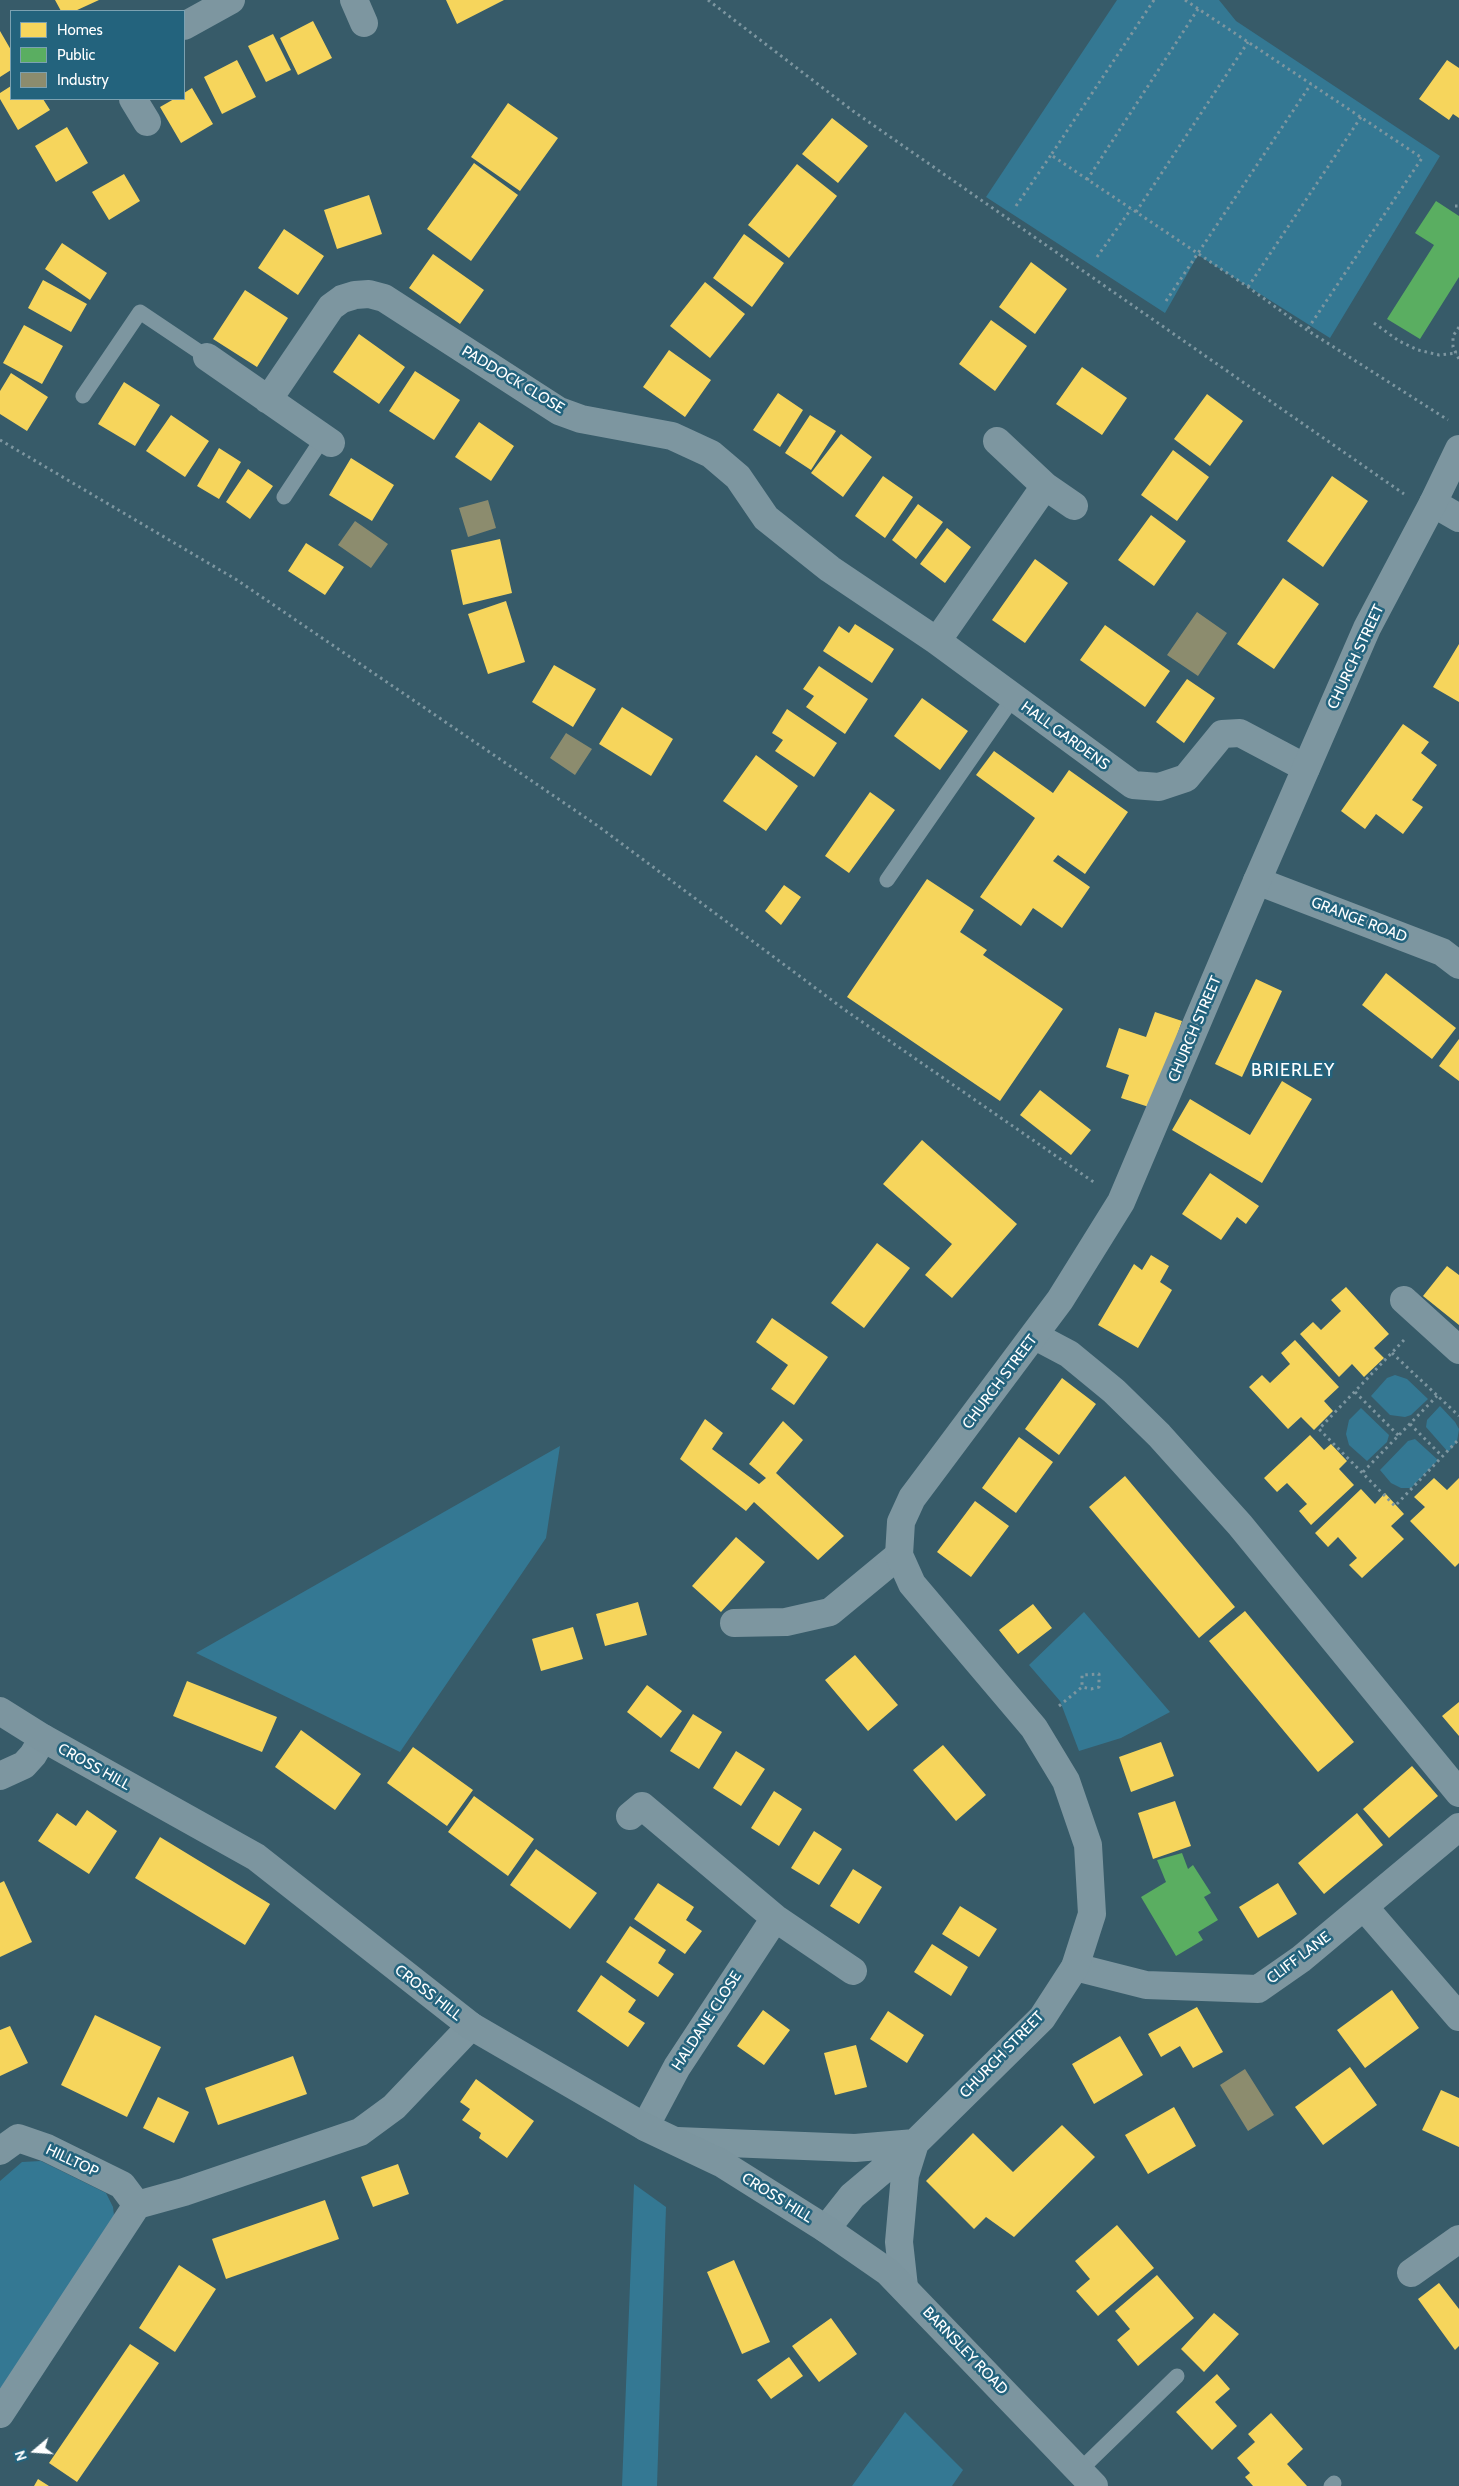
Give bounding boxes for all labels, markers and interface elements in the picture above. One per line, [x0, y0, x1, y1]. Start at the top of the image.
legend [10, 10, 185, 100]
text: Homes [57, 21, 103, 39]
text: Public [57, 46, 95, 64]
text: Industry [57, 71, 109, 89]
street label: PADDOCK CLOSE [458, 342, 568, 418]
street label: CHURCH STREET [1324, 602, 1388, 712]
street label: HALL GARDENS [1017, 698, 1113, 774]
street label: GRANGE ROAD [1309, 893, 1409, 947]
street label: CHURCH STREET [1165, 973, 1225, 1085]
district label: BRIERLEY [1250, 1060, 1336, 1082]
street label: CHURCH STREET [959, 1331, 1041, 1433]
street label: CROSS HILL [55, 1740, 133, 1794]
street label: CLIFF LANE [1264, 1928, 1334, 1988]
street label: CROSS HILL [391, 1961, 465, 2025]
street label: HALDANE CLOSE [668, 1968, 746, 2074]
street label: CHURCH STREET [956, 2008, 1048, 2102]
street label: HILLTOP [43, 2141, 101, 2181]
street label: CROSS HILL [738, 2169, 816, 2227]
street label: BARNSLEY ROAD [919, 2303, 1011, 2399]
north arrow [10, 2426, 60, 2476]
text: N [11, 2448, 31, 2463]

